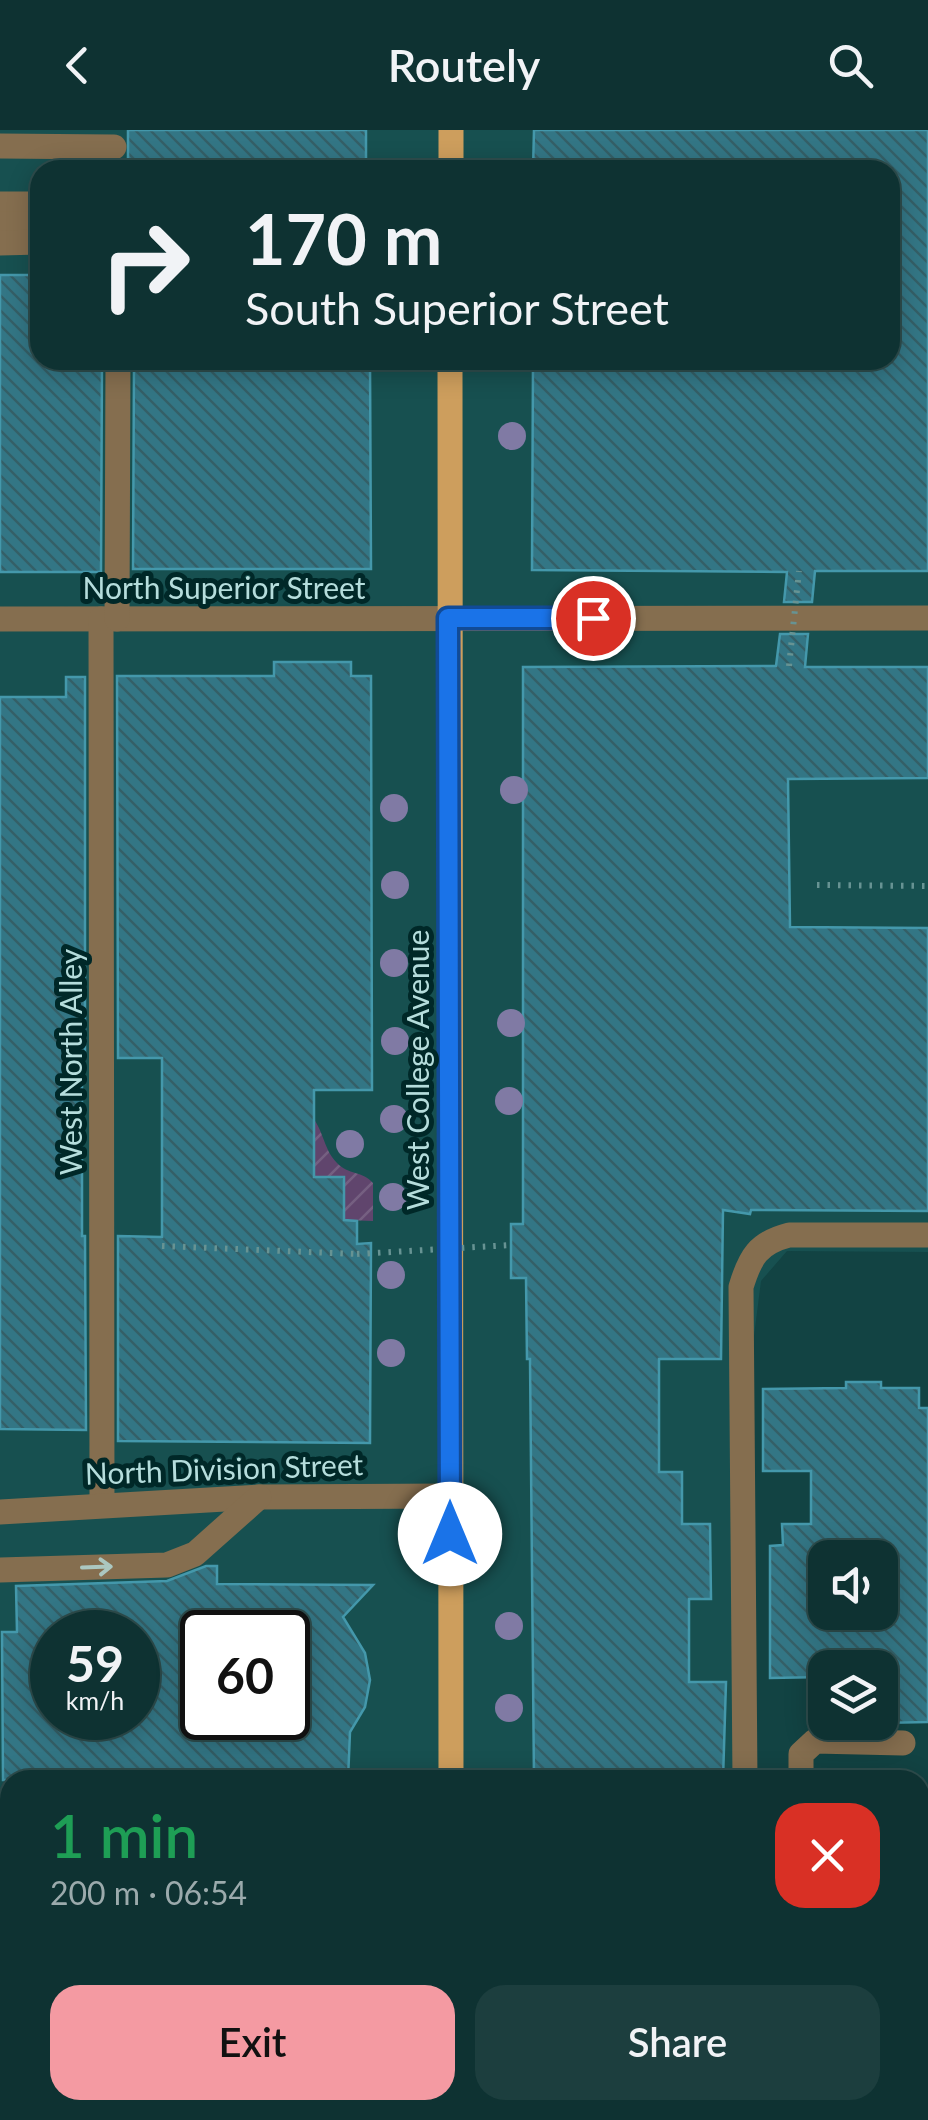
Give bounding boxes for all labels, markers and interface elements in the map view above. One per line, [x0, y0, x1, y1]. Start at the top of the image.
icon: back [50, 38, 105, 93]
text: Routely [388, 38, 540, 92]
icon: search [823, 38, 878, 93]
text: 170 m [245, 196, 442, 280]
icon: right [80, 200, 210, 330]
text: South Superior Street [245, 281, 669, 335]
street label: North Superior Street [83, 569, 366, 605]
pin [551, 576, 636, 661]
icon: arrive [566, 591, 621, 646]
street label: West College Avenue [399, 930, 435, 1210]
street label: West North Alley [52, 948, 88, 1175]
street label: North Division Street [84, 1445, 364, 1491]
position arrow [398, 1482, 502, 1586]
map controls [808, 1540, 898, 1740]
button: sound [808, 1540, 898, 1630]
one-way arrow [81, 1557, 113, 1576]
speed limit sign: 60 [180, 1610, 310, 1740]
text: 59 [66, 1633, 124, 1693]
button: layers [808, 1650, 898, 1740]
text: km/h [66, 1685, 124, 1715]
text: 1 min [50, 1799, 198, 1871]
button: close [775, 1803, 880, 1908]
text: 200 m · 06:54 [50, 1873, 247, 1912]
button: Exit [50, 1985, 455, 2100]
button: Share [475, 1985, 880, 2100]

